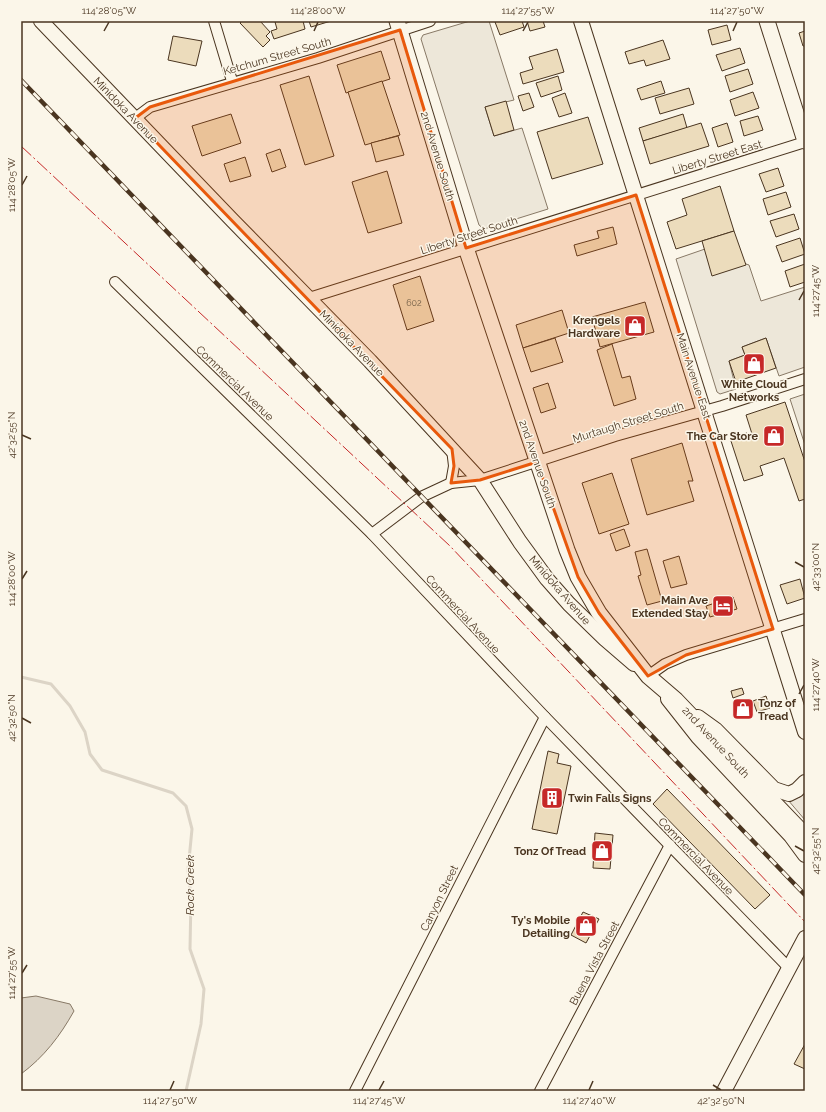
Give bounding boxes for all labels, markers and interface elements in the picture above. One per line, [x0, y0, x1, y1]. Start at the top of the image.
text: 114°28'05"W [82, 5, 137, 16]
text: 114°28'00"W [290, 5, 346, 16]
text: 114°27'55"W [501, 5, 555, 16]
text: 114°27'50"W [710, 5, 764, 16]
street label: Ketchum Street South [222, 35, 333, 78]
street label: Minidoka Avenue [91, 75, 161, 147]
street label: 2nd Avenue South [418, 110, 457, 202]
street label: Liberty Street East [671, 138, 764, 177]
text: 114°28'05"W [6, 157, 17, 212]
street label: Liberty Street South [419, 214, 519, 257]
text: 114°27'45"W [810, 264, 821, 317]
house number: 602 [406, 298, 422, 308]
street label: Minidoka Avenue [317, 308, 387, 380]
shop icon: Krengels Hardware [622, 313, 648, 339]
place label: Krengels Hardware [568, 314, 621, 340]
street label: Main Avenue East [673, 331, 714, 421]
street label: Commercial Avenue [193, 343, 276, 424]
shop icon: White Cloud Networks [741, 351, 767, 377]
place label: White Cloud Networks [721, 378, 787, 404]
street label: Murtaugh Street South [571, 399, 685, 446]
text: 42°32'55"N [6, 412, 17, 458]
street label: 2nd Avenue South [516, 418, 559, 510]
shop icon: The Car Store [761, 423, 787, 449]
place label: The Car Store [687, 430, 758, 443]
text: 42°33'00"N [810, 543, 821, 591]
text: 114°28'00"W [6, 551, 17, 607]
street label: Minidoka Avenue [526, 553, 593, 628]
street label: Commercial Avenue [423, 572, 503, 657]
hotel icon: Main Ave Extended Stay [710, 593, 736, 619]
place label: Main Ave Extended Stay [632, 594, 708, 620]
text: 114°27'40"W [810, 658, 821, 712]
text: 42°32'50"N [6, 694, 17, 742]
shop icon: Tonz of Tread [730, 696, 756, 722]
place label: Tonz of Tread [758, 697, 797, 723]
street label: 2nd Avenue South [679, 704, 752, 781]
building icon: Twin Falls Signs [539, 785, 565, 811]
place label: Twin Falls Signs [568, 792, 652, 805]
street label: Commercial Avenue [655, 815, 736, 898]
text: 42°32'55"N [810, 828, 821, 874]
shop icon: Tonz Of Tread [589, 838, 615, 864]
place label: Tonz Of Tread [514, 845, 586, 858]
water label: Rock Creek [183, 854, 197, 916]
street label: Canyon Street [418, 863, 461, 933]
shop icon: Ty's Mobile Detailing [573, 913, 599, 939]
place label: Ty's Mobile Detailing [511, 914, 570, 940]
street label: Buena Vista Street [567, 919, 622, 1007]
text: 114°27'55"W [6, 946, 17, 1000]
text: 114°27'50"W [143, 1095, 197, 1106]
text: 114°27'45"W [353, 1095, 406, 1106]
text: 114°27'40"W [562, 1095, 616, 1106]
text: 42°32'50"N [697, 1095, 745, 1106]

